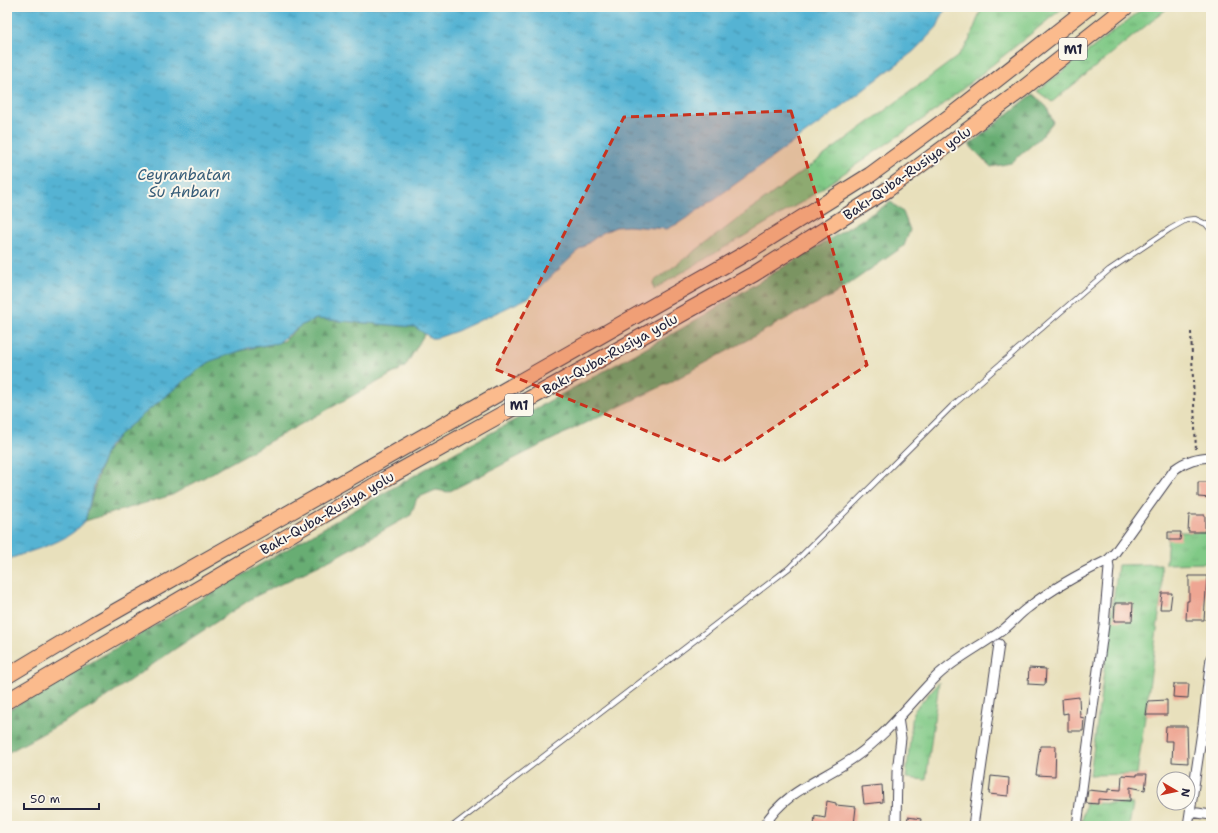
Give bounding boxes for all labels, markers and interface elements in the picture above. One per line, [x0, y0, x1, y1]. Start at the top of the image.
road number: M1 [1059, 38, 1087, 60]
street label: Bakı-Quba-Rusiya yolu [840, 122, 974, 224]
water label: Ceyranbatan Su Anbarı [137, 165, 231, 202]
street label: Bakı-Quba-Rusiya yolu [539, 309, 681, 399]
road number: M1 [505, 394, 533, 416]
street label: Bakı-Quba-Rusiya yolu [257, 467, 397, 559]
north arrow [1156, 771, 1196, 811]
scale bar [24, 785, 99, 811]
text: N [1177, 787, 1193, 798]
text: 50 m [30, 791, 60, 807]

